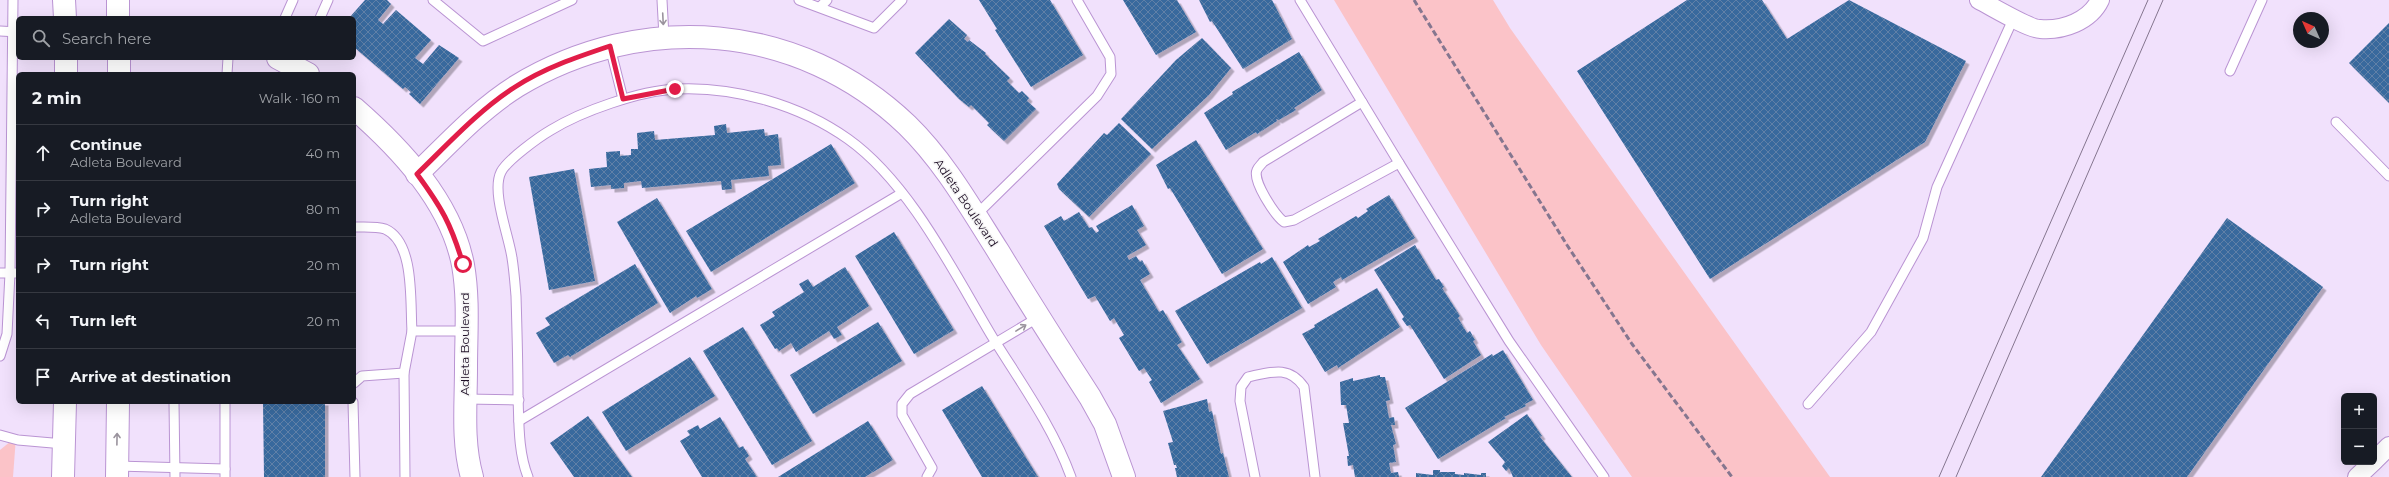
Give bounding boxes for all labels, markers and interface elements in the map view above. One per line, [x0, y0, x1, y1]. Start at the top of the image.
one-way arrow [659, 12, 666, 25]
north arrow [2293, 12, 2329, 48]
search box [16, 16, 356, 60]
icon: search [30, 27, 52, 49]
text: Search here [62, 29, 151, 48]
route end [666, 80, 684, 98]
text: 2 min [32, 88, 82, 108]
text: Walk · 160 m [259, 90, 340, 106]
text: Continue [70, 135, 142, 154]
icon: ahead [32, 142, 54, 164]
text: 40 m [306, 145, 340, 161]
text: Adleta Boulevard [70, 154, 182, 170]
street label: Adleta Boulevard [931, 156, 1001, 250]
text: Turn right [70, 191, 149, 210]
icon: right [32, 198, 54, 220]
text: 80 m [306, 201, 340, 217]
text: Adleta Boulevard [70, 210, 182, 226]
icon: right [32, 254, 54, 276]
text: Turn right [70, 255, 149, 274]
route start [454, 255, 472, 273]
text: 20 m [307, 257, 340, 273]
street label: Adleta Boulevard [457, 292, 472, 396]
icon: left [32, 310, 54, 332]
text: Turn left [70, 311, 137, 330]
text: 20 m [307, 313, 340, 329]
one-way arrow [1015, 324, 1027, 332]
icon: arrive [32, 366, 54, 388]
text: Arrive at destination [70, 367, 231, 386]
map controls [2341, 393, 2377, 465]
button: + [2341, 393, 2377, 429]
button: − [2341, 429, 2377, 465]
one-way arrow [113, 433, 121, 446]

